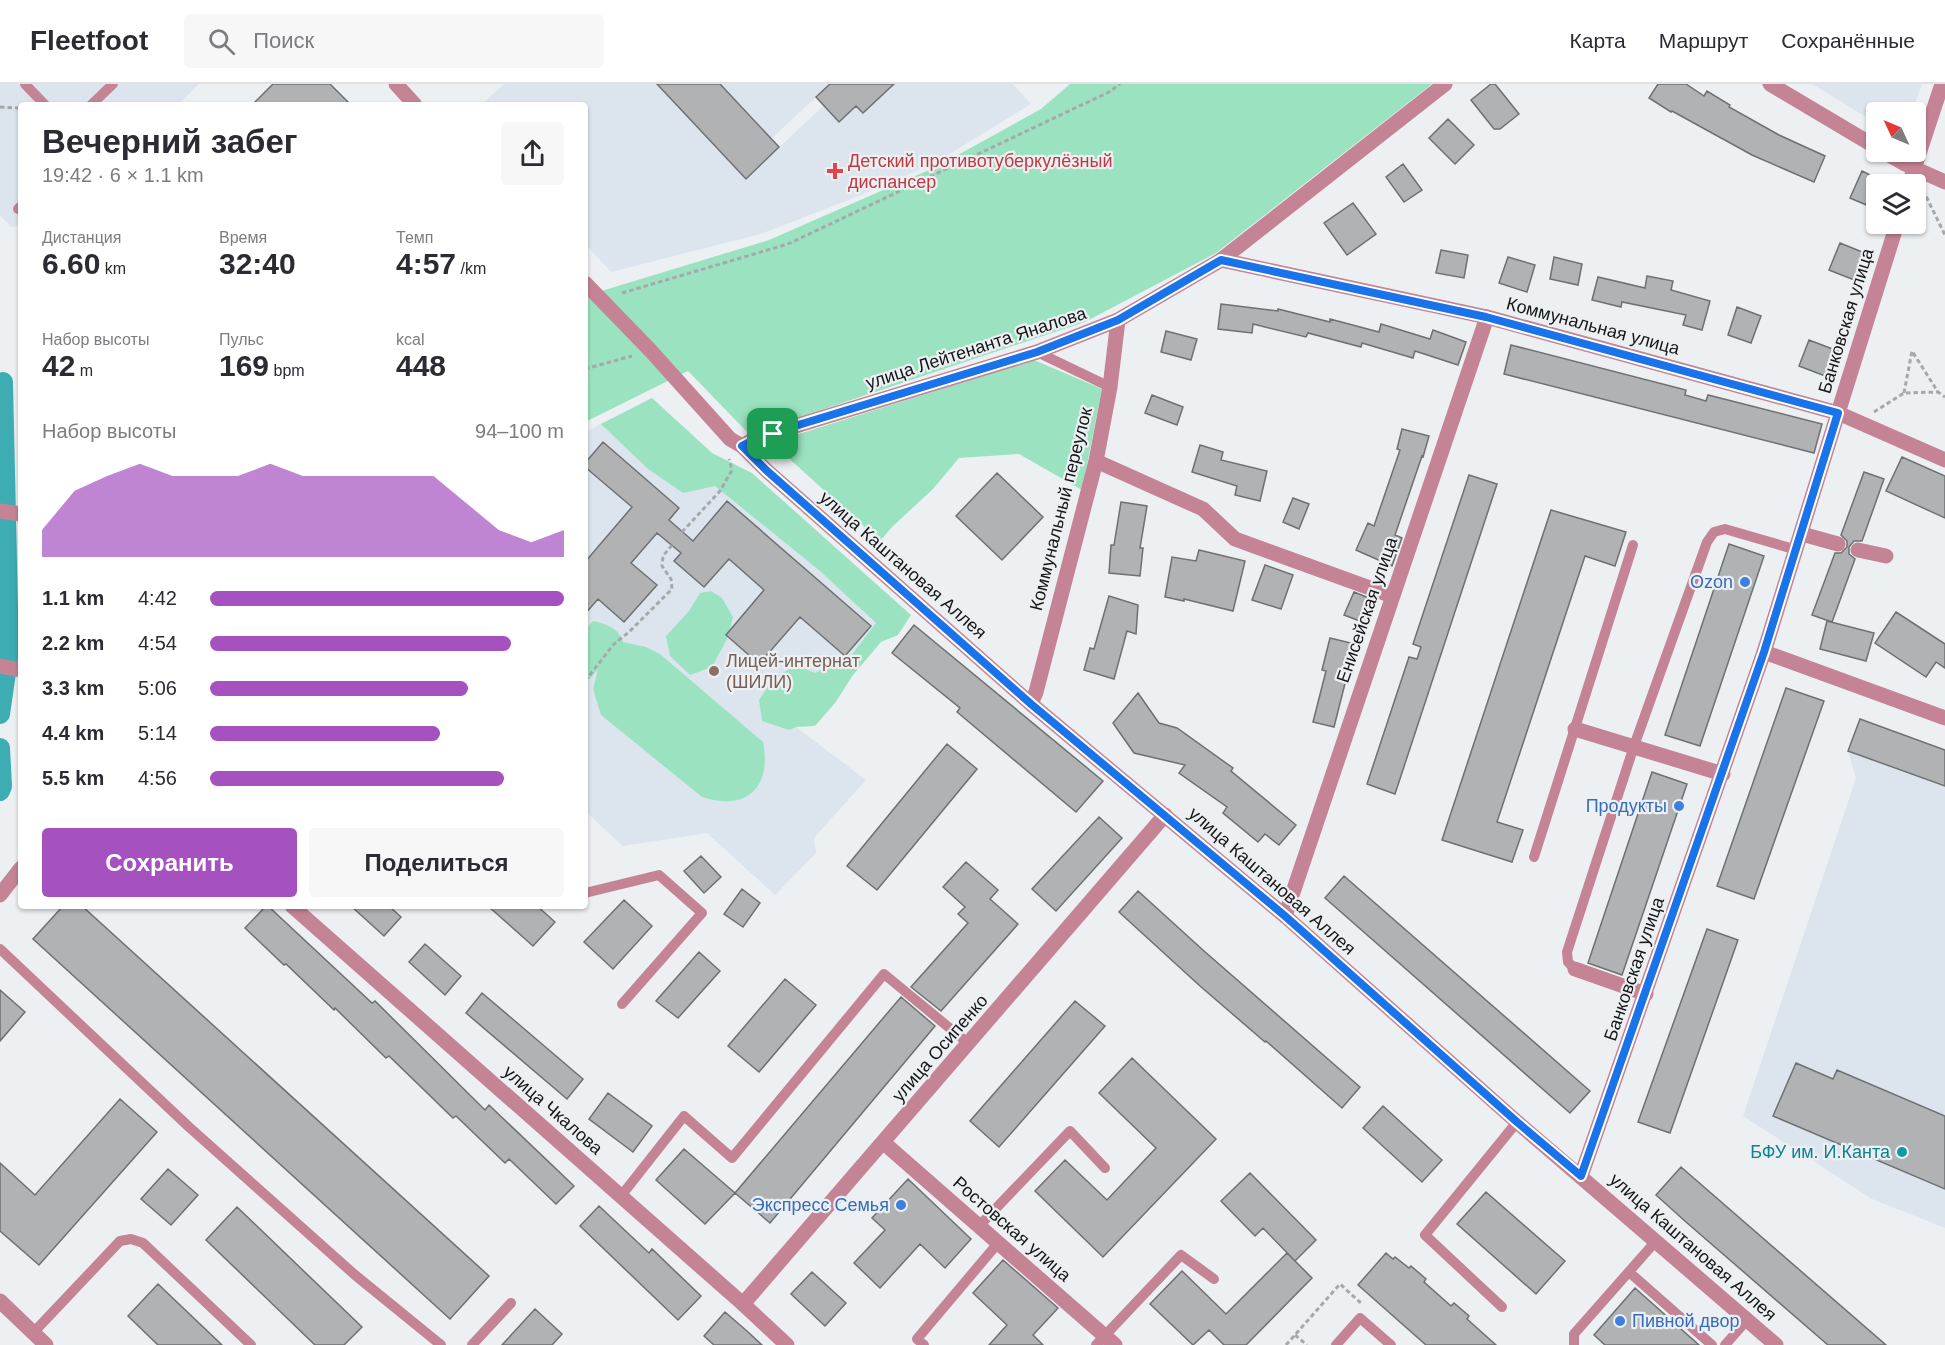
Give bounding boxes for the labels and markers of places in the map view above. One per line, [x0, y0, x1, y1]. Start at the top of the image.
place label: Детский противотуберкулёзный диспансер [848, 151, 1112, 192]
marker: Детский противотуберкулёзный диспансер [826, 162, 844, 180]
pin [747, 408, 798, 459]
place label: Ozon [1690, 572, 1733, 592]
marker: Ozon [1738, 575, 1752, 589]
place label: Лицей-интернат (ШИЛИ) [726, 651, 860, 692]
marker: Лицей-интернат (ШИЛИ) [707, 664, 721, 678]
place label: Продукты [1586, 796, 1667, 816]
marker: Продукты [1672, 799, 1686, 813]
place label: БФУ им. И.Канта [1750, 1142, 1891, 1162]
marker: БФУ им. И.Канта [1895, 1145, 1909, 1159]
place label: Экспресс Семья [752, 1195, 889, 1215]
marker: Экспресс Семья [894, 1198, 908, 1212]
place label: Пивной двор [1632, 1311, 1739, 1331]
marker: Пивной двор [1613, 1314, 1627, 1328]

